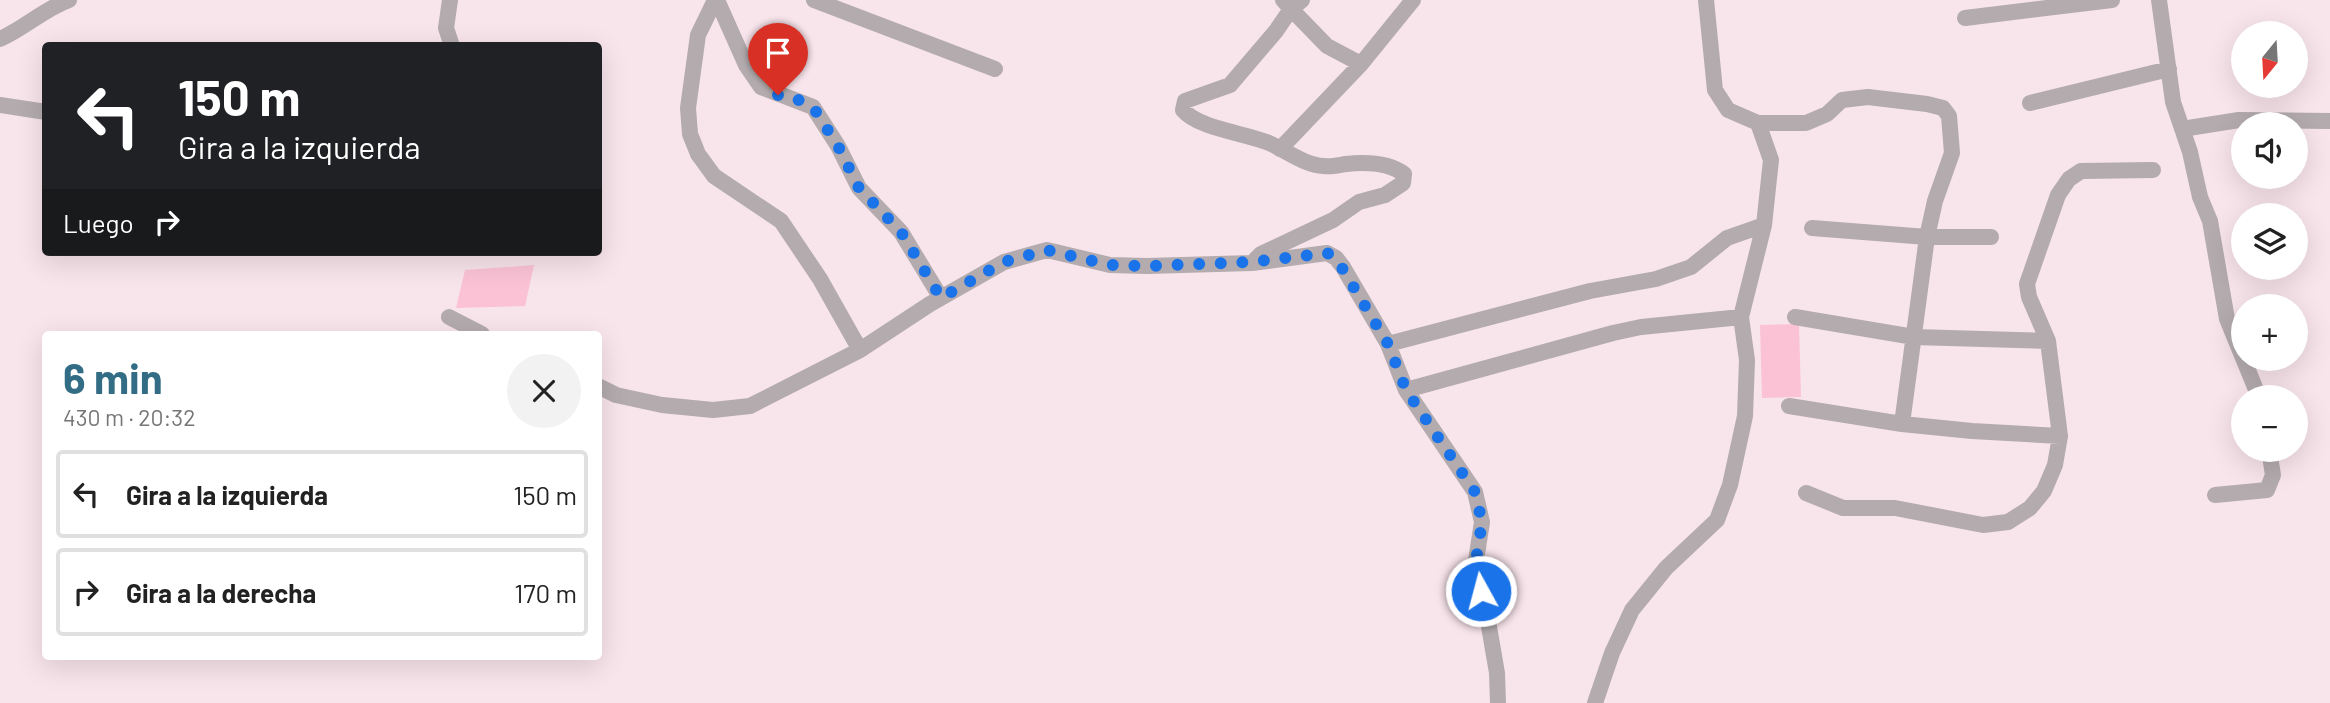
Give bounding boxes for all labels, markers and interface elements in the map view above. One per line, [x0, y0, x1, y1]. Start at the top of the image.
north arrow [2231, 21, 2308, 98]
map controls [2231, 21, 2308, 462]
pin [748, 23, 808, 95]
icon: arrive [759, 34, 797, 72]
text: 150 m [178, 67, 300, 126]
icon: left [63, 70, 154, 161]
button: sound [2231, 112, 2308, 189]
text: Gira a la izquierda [178, 127, 421, 165]
icon: right [148, 203, 186, 241]
button: layers [2231, 203, 2308, 280]
text: Luego [63, 207, 134, 238]
button: + [2231, 294, 2308, 371]
text: 6 min [63, 352, 163, 402]
button: close [507, 354, 581, 428]
button: − [2231, 385, 2308, 462]
text: 430 m · 20:32 [63, 403, 195, 431]
icon: left [67, 475, 105, 513]
text: Gira a la izquierda [126, 479, 328, 510]
text: 150 m [513, 479, 577, 510]
position arrow [1444, 554, 1518, 628]
icon: right [67, 573, 105, 611]
text: Gira a la derecha [126, 577, 316, 608]
text: 170 m [514, 577, 577, 608]

